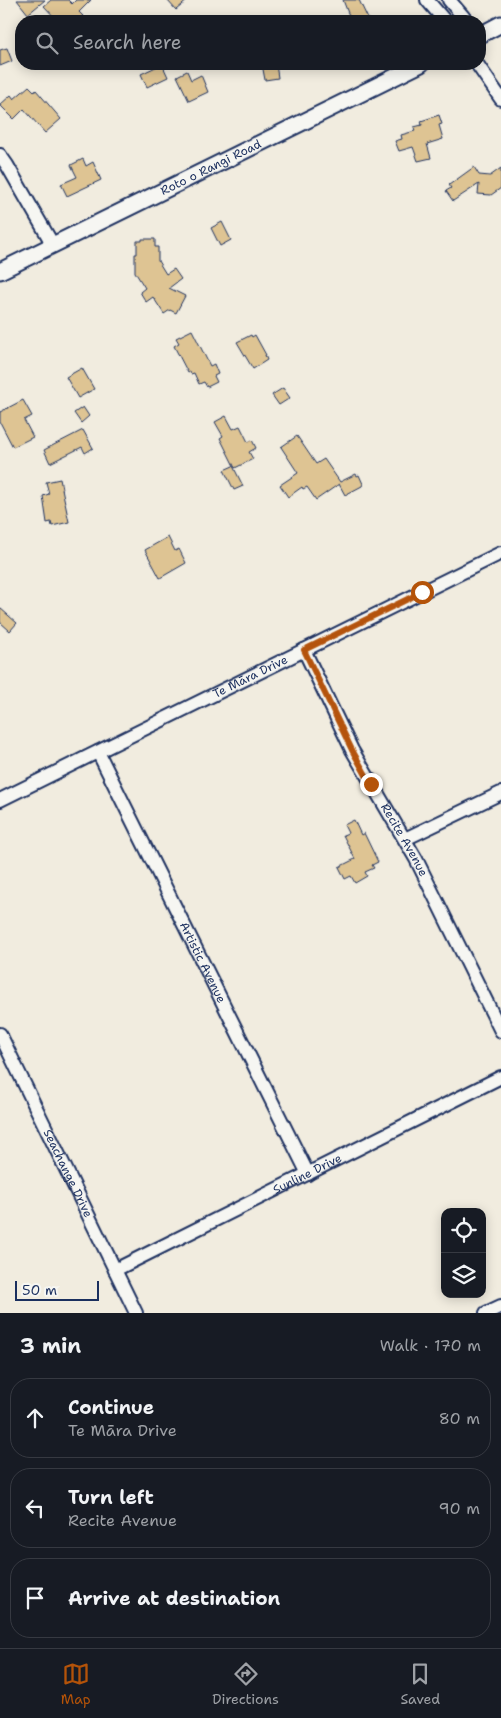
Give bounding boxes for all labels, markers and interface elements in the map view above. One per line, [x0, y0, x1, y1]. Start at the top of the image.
search box [15, 15, 486, 70]
icon: search [33, 29, 61, 57]
text: Search here [73, 30, 182, 55]
street label: Roto o Rangi Road [158, 136, 264, 199]
route start [411, 581, 434, 604]
street label: Te Māra Drive [210, 651, 291, 702]
route end [360, 773, 383, 796]
street label: Recite Avenue [377, 800, 431, 879]
street label: Artistic Avenue [176, 919, 230, 1006]
street label: Seachange Drive [40, 1127, 96, 1220]
street label: Sunline Drive [270, 1150, 345, 1198]
map controls [441, 1208, 486, 1298]
button: locate [441, 1208, 486, 1253]
button: layers [441, 1253, 486, 1298]
scale bar [15, 1278, 99, 1301]
text: 50 m [22, 1281, 57, 1299]
text: 3 min [20, 1332, 81, 1360]
text: Walk · 170 m [380, 1335, 481, 1356]
text: Continue [68, 1395, 154, 1420]
icon: ahead [21, 1404, 49, 1432]
text: 80 m [439, 1408, 480, 1429]
text: Te Māra Drive [68, 1420, 177, 1441]
text: Turn left [68, 1485, 154, 1510]
icon: left [21, 1494, 49, 1522]
text: 90 m [439, 1498, 480, 1519]
text: Recite Avenue [68, 1510, 177, 1531]
icon: arrive [21, 1584, 49, 1612]
text: Arrive at destination [68, 1586, 280, 1611]
tab: Map [61, 1660, 91, 1708]
tab: Directions [212, 1660, 279, 1708]
tab: Saved [401, 1660, 440, 1708]

